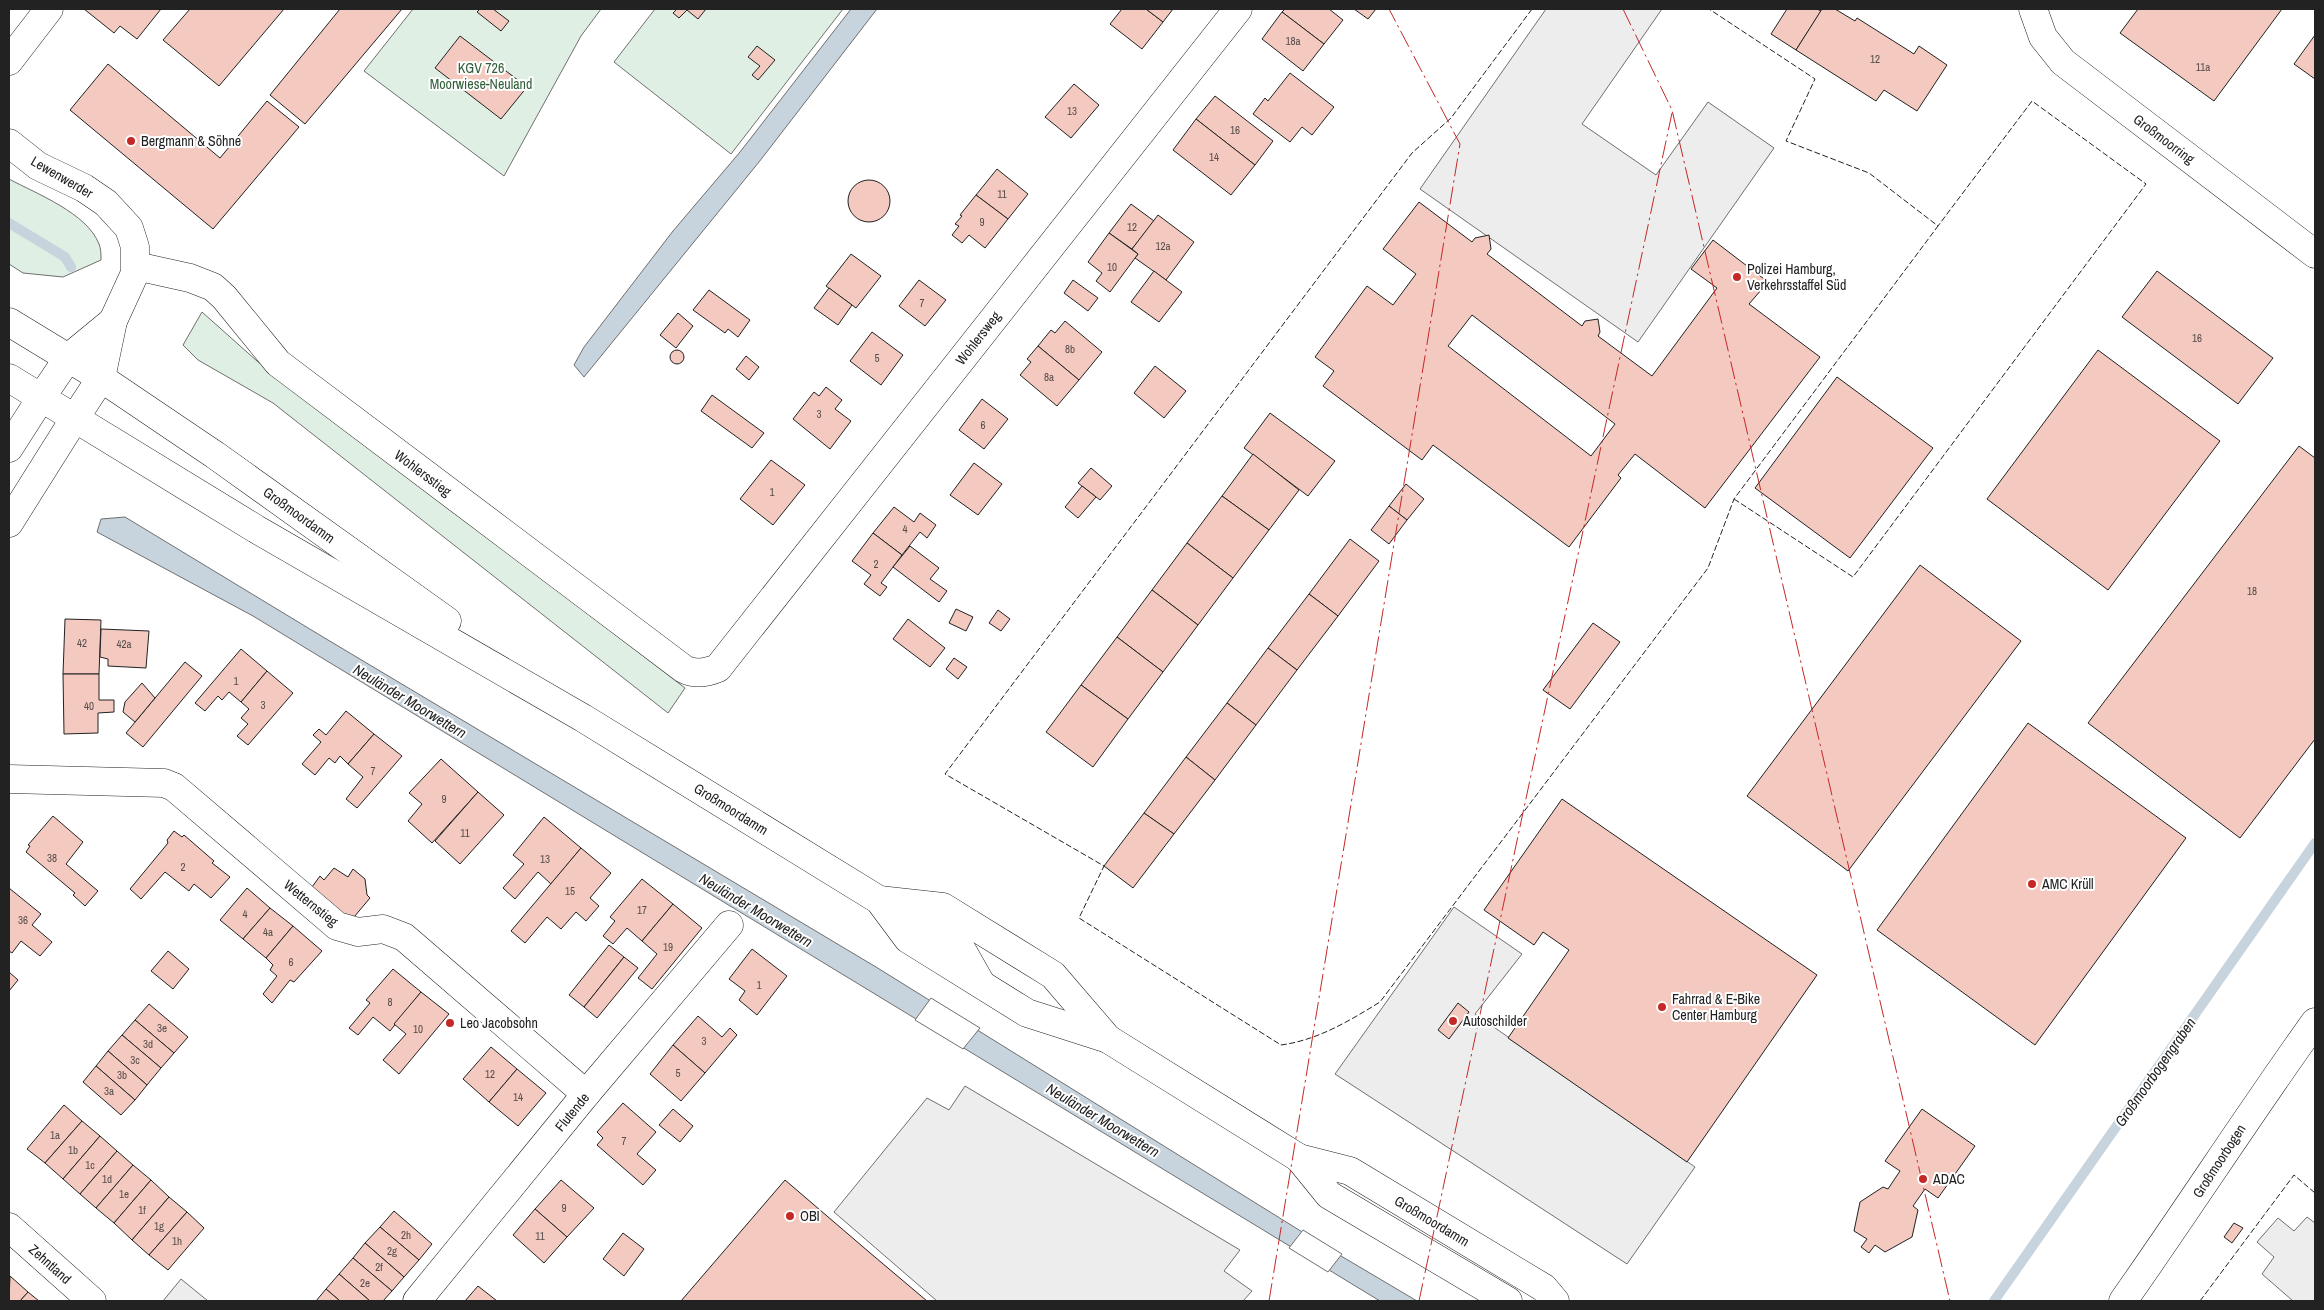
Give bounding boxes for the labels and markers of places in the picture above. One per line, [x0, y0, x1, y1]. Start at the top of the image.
place label: Bergmann & Söhne [141, 132, 241, 150]
marker: Bergmann & Söhne [125, 135, 137, 147]
place label: Polizei Hamburg, Verkehrsstaffel Süd [1747, 260, 1846, 294]
marker: Polizei Hamburg, Verkehrsstaffel Süd [1731, 271, 1743, 283]
place label: AMC Krüll [2041, 875, 2094, 893]
marker: AMC Krüll [2026, 878, 2038, 890]
place label: Fahrrad & E-Bike Center Hamburg [1672, 990, 1760, 1024]
marker: Fahrrad & E-Bike Center Hamburg [1656, 1001, 1668, 1013]
place label: Autoschilder [1462, 1012, 1527, 1030]
place label: Leo Jacobsohn [460, 1014, 538, 1032]
marker: Autoschilder [1447, 1015, 1459, 1027]
marker: Leo Jacobsohn [444, 1017, 456, 1029]
place label: ADAC [1932, 1170, 1965, 1188]
marker: ADAC [1917, 1173, 1929, 1185]
place label: OBI [800, 1207, 820, 1225]
marker: OBI [784, 1210, 796, 1222]

